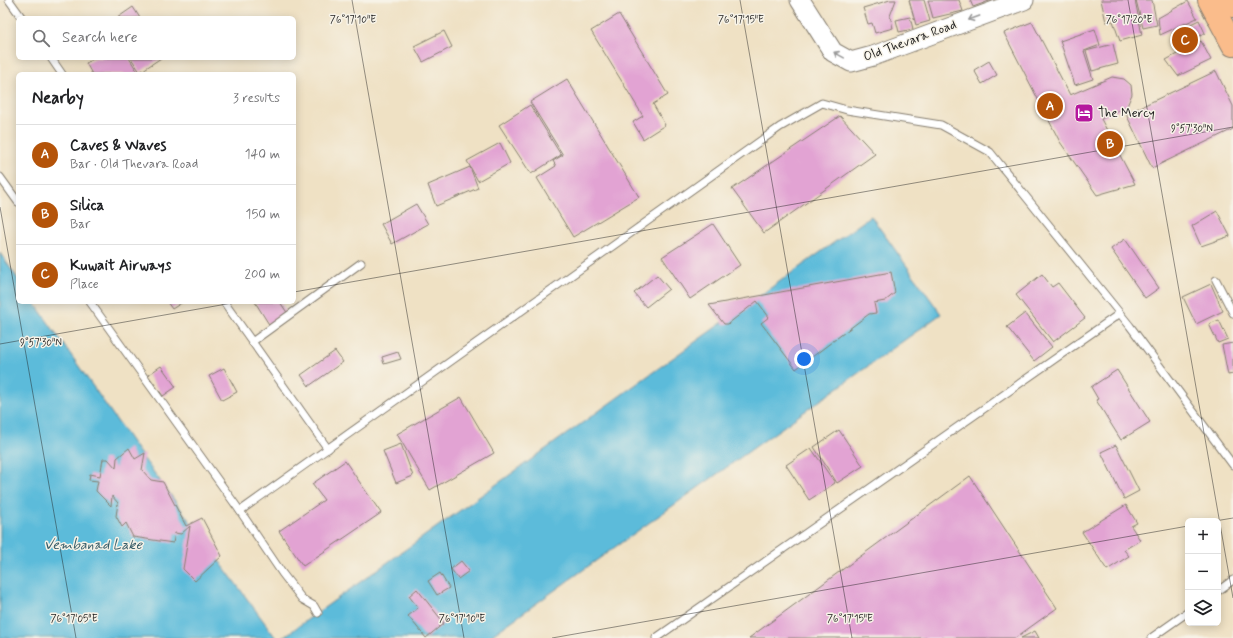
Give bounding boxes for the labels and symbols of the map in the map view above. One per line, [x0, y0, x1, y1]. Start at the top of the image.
text: 76°17'10"E [330, 13, 376, 27]
text: 76°17'15"E [718, 13, 764, 27]
text: 76°17'20"E [1106, 13, 1153, 27]
one-way arrow [968, 15, 980, 23]
street label: Old Thevara Road [861, 16, 959, 66]
pin: C [1172, 25, 1198, 55]
one-way arrow [833, 51, 845, 59]
pin: A [1037, 91, 1063, 121]
hotel icon: The Mercy [1073, 102, 1095, 124]
place label: The Mercy [1098, 105, 1155, 122]
text: 9°57'30"N [1171, 122, 1213, 136]
pin: B [1097, 129, 1123, 159]
text: 9°57'30"N [20, 336, 62, 350]
your location [794, 349, 814, 369]
water label: Vembanad Lake [44, 536, 143, 554]
text: 76°17'05"E [51, 612, 98, 626]
text: 76°17'10"E [439, 612, 485, 626]
text: 76°17'15"E [827, 612, 873, 626]

